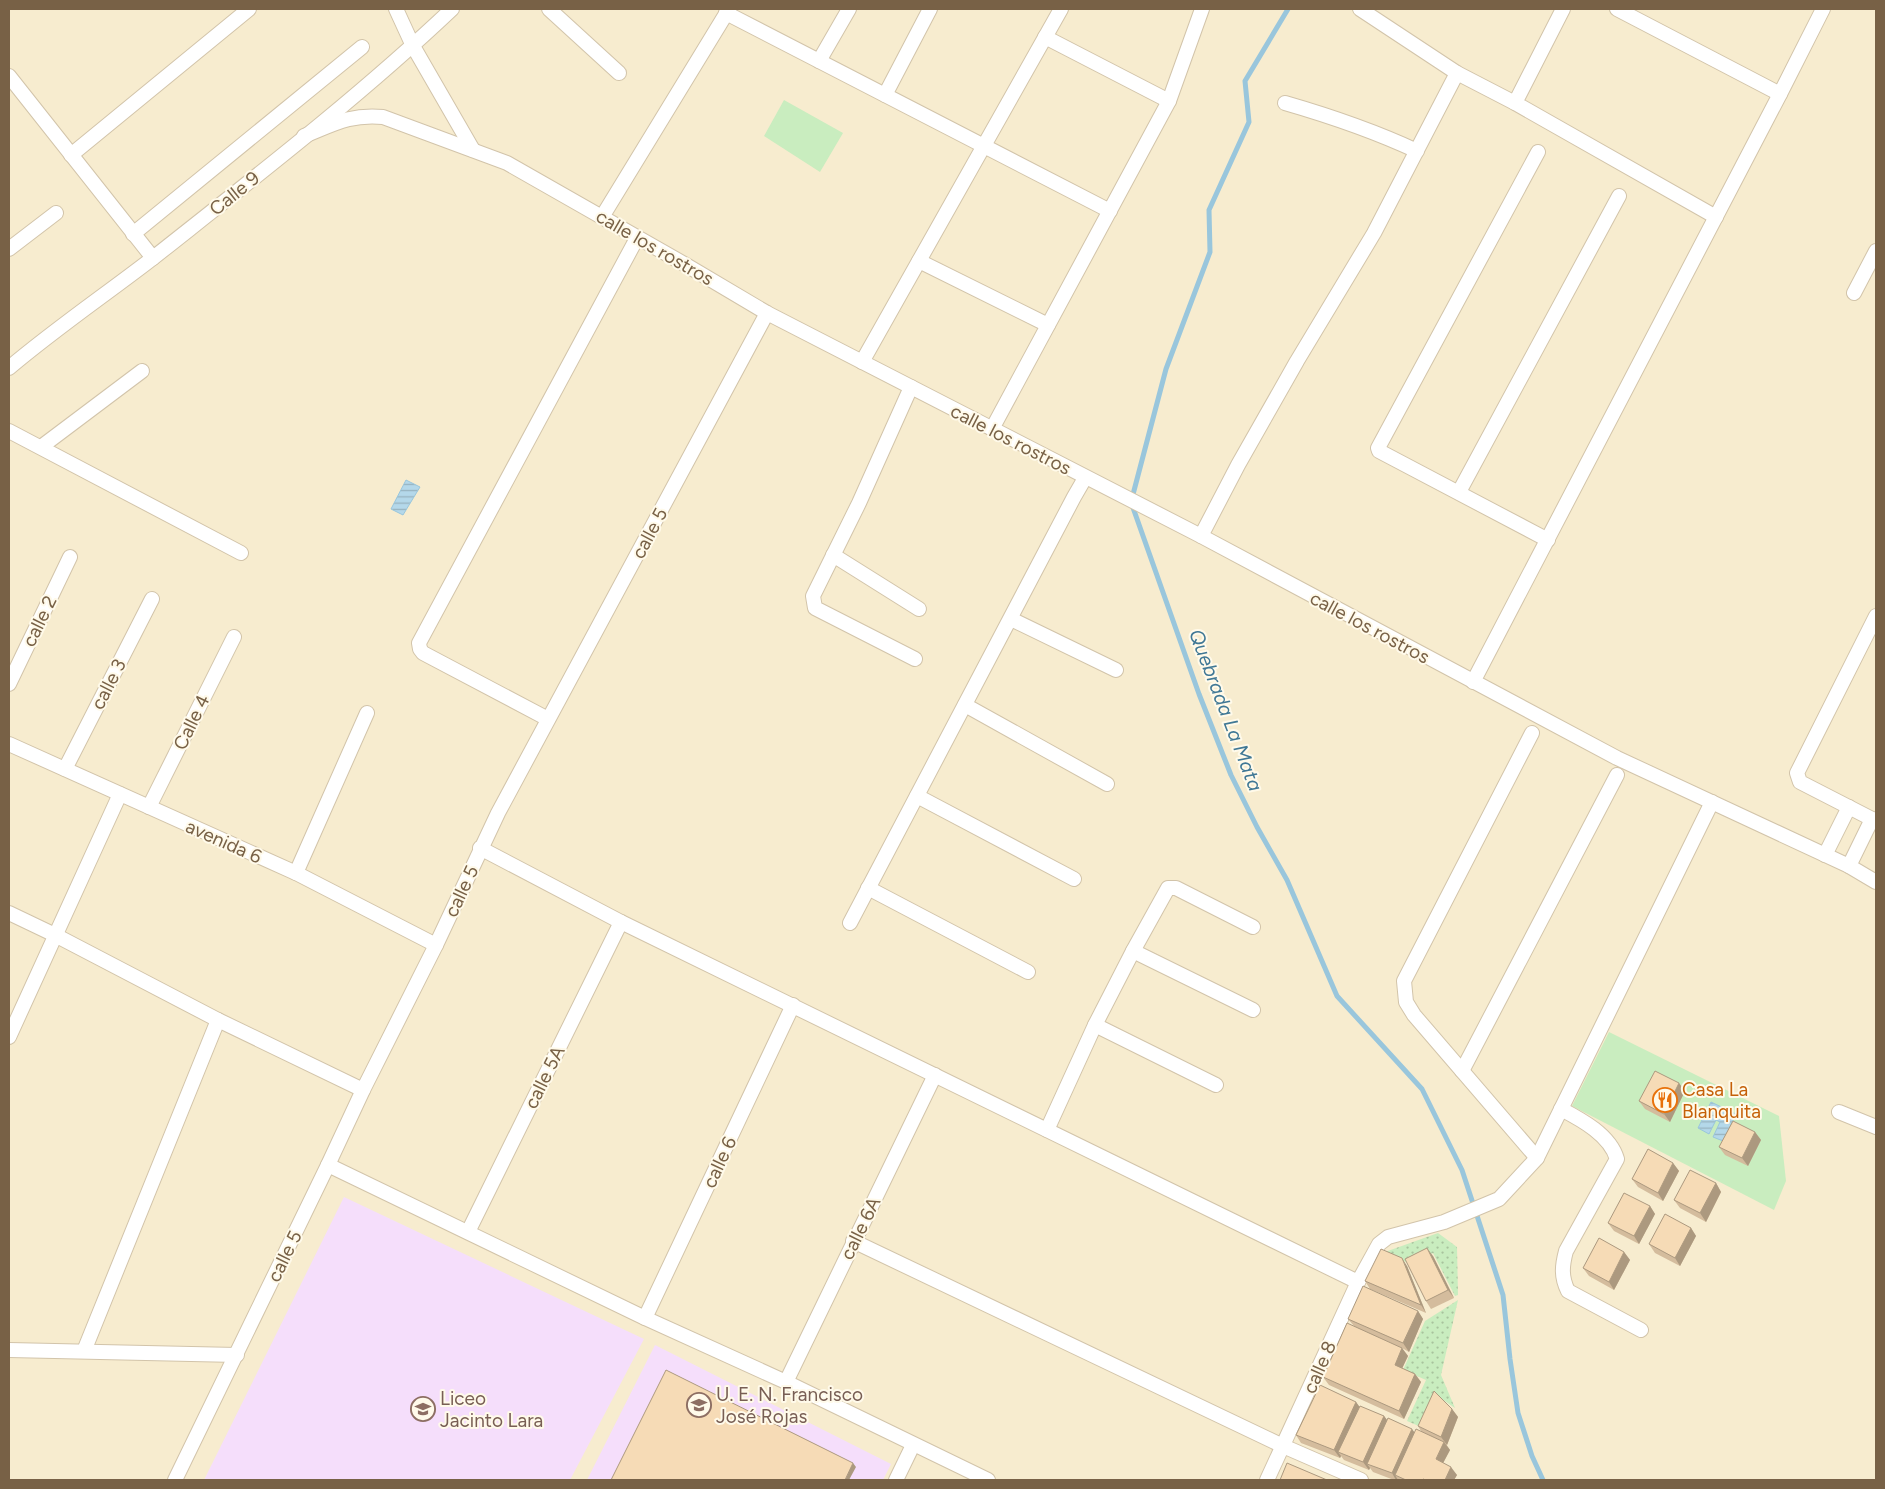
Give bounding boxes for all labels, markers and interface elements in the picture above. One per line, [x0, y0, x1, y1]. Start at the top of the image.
street label: Calle 9 [205, 166, 264, 220]
street label: calle los rostros [592, 204, 718, 290]
street label: calle los rostros [947, 399, 1075, 480]
street label: calle 5 [627, 504, 672, 563]
street label: calle los rostros [1306, 586, 1434, 669]
street label: calle 2 [17, 592, 62, 651]
water label: Quebrada La Mata [1184, 626, 1268, 795]
street label: calle 3 [86, 655, 131, 713]
street label: Calle 4 [168, 691, 215, 754]
street label: avenida 6 [182, 815, 266, 869]
street label: calle 5 [440, 862, 483, 921]
street label: calle 5A [519, 1042, 570, 1112]
place label: Casa La Blanquita [1682, 1078, 1761, 1123]
restaurant icon: Casa La Blanquita [1652, 1087, 1678, 1113]
street label: calle 6 [698, 1133, 741, 1192]
street label: calle 6A [835, 1193, 886, 1263]
street label: calle 5 [262, 1227, 307, 1286]
street label: calle 8 [1298, 1337, 1341, 1397]
place label: U. E. N. Francisco José Rojas [716, 1383, 863, 1428]
place label: Liceo Jacinto Lara [440, 1387, 543, 1432]
school or university icon: U. E. N. Francisco José Rojas [686, 1392, 712, 1418]
school or university icon: Liceo Jacinto Lara [410, 1396, 436, 1422]

